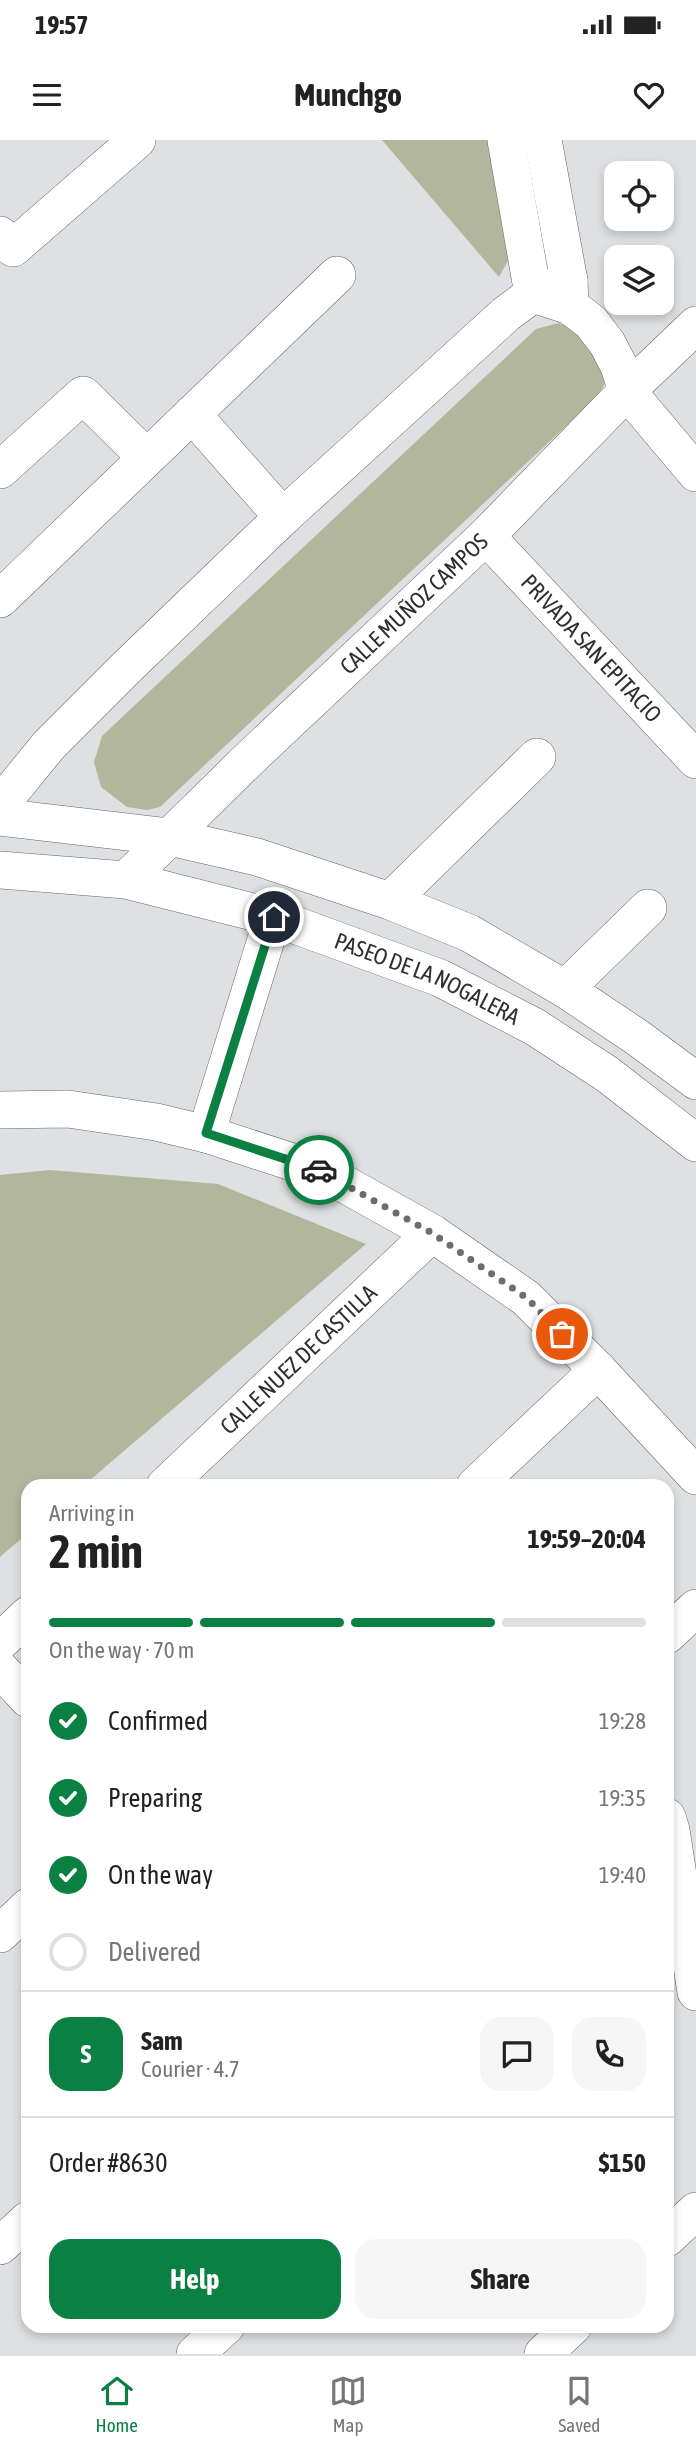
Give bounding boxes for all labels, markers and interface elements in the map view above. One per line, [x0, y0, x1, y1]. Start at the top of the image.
text: 19:57 [35, 10, 89, 40]
icon: menu [28, 76, 66, 114]
text: Munchgo [294, 76, 402, 113]
icon: heart [630, 76, 668, 114]
map controls [604, 161, 674, 315]
button: locate [604, 161, 674, 231]
button: layers [604, 245, 674, 315]
street label: CALLE MUÑOZ CAMPOS [335, 528, 493, 679]
street label: PRIVADA SAN EPITACIO [516, 569, 667, 728]
pin [244, 887, 304, 947]
icon: home [255, 898, 293, 936]
street label: PASEO DE LA NOGALERA [331, 928, 525, 1030]
courier [284, 1135, 354, 1205]
icon: car [300, 1151, 338, 1189]
street label: CALLE NUEZ DE CASTILLA [215, 1279, 382, 1439]
pin [532, 1304, 592, 1364]
icon: bag [543, 1315, 581, 1353]
text: Arriving in [49, 1500, 135, 1526]
text: 19:59–20:04 [528, 1524, 646, 1554]
text: 2 min [49, 1525, 143, 1578]
text: On the way · 70 m [49, 1637, 194, 1663]
icon: check [49, 1702, 87, 1740]
text: Confirmed [108, 1706, 208, 1736]
text: 19:28 [599, 1708, 646, 1734]
icon: check [49, 1779, 87, 1817]
text: Preparing [108, 1783, 202, 1813]
text: 19:35 [599, 1785, 646, 1811]
icon: check [49, 1856, 87, 1894]
text: On the way [108, 1860, 213, 1890]
text: 19:40 [599, 1862, 646, 1888]
text: Delivered [108, 1937, 201, 1967]
button: chat [480, 2017, 554, 2091]
button: phone [572, 2017, 646, 2091]
text: Sam [141, 2026, 183, 2056]
text: S [81, 2039, 91, 2069]
text: Courier · 4.7 [141, 2056, 240, 2082]
text: Order #8630 [49, 2148, 168, 2178]
text: $150 [598, 2148, 646, 2178]
button: Help [49, 2239, 341, 2319]
button: Share [355, 2239, 646, 2319]
tab: Home [96, 2372, 138, 2436]
tab: Map [329, 2372, 367, 2436]
tab: Saved [558, 2372, 600, 2436]

